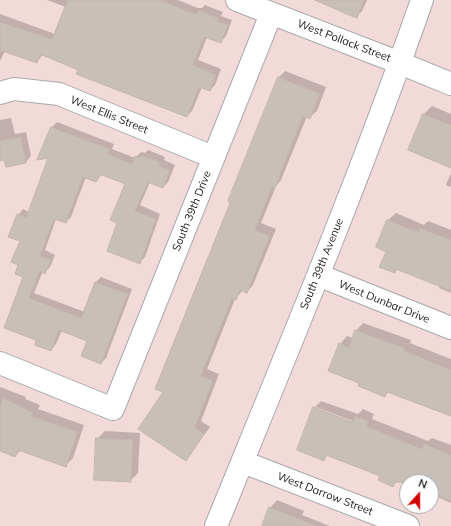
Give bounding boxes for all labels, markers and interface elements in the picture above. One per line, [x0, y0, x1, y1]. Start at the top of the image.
street label: West Pollack Street [295, 17, 393, 65]
street label: West Ellis Street [68, 93, 150, 137]
street label: South 39th Drive [170, 169, 214, 253]
street label: South 39th Avenue [298, 216, 346, 312]
street label: West Dunbar Drive [336, 278, 432, 326]
street label: West Darrow Street [275, 470, 375, 518]
north arrow [399, 474, 439, 514]
text: N [417, 476, 429, 492]

